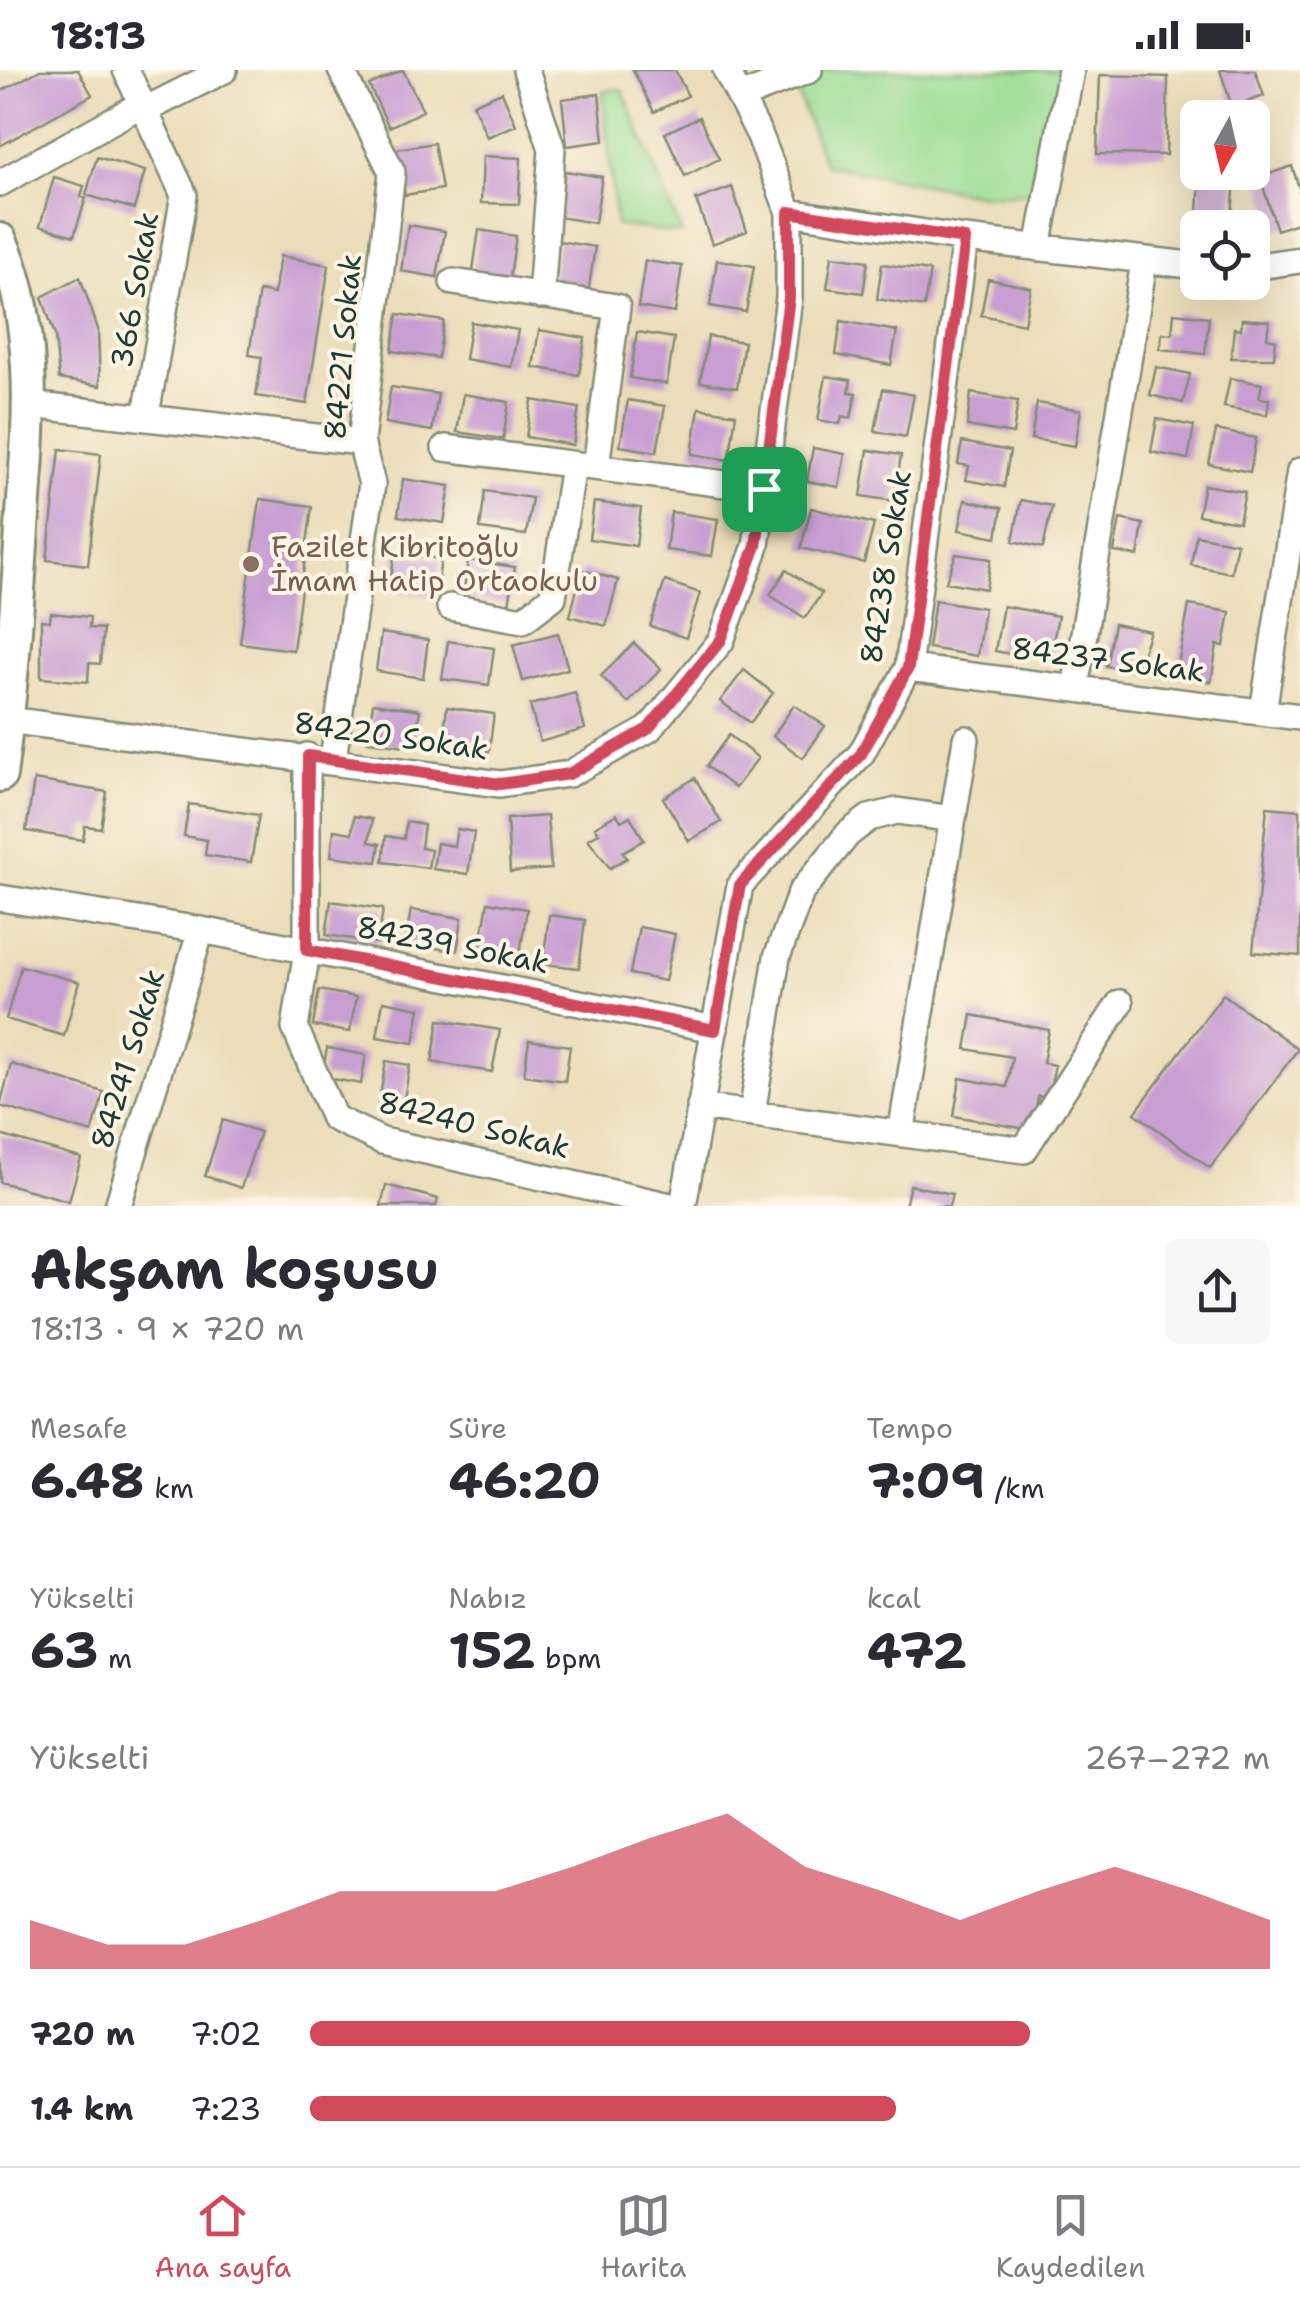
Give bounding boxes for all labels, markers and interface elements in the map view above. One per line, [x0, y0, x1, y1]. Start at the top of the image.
text: 18:13 [50, 10, 146, 61]
north arrow [1180, 100, 1270, 190]
map controls [1180, 100, 1270, 300]
street label: 366 Sokak [101, 208, 168, 371]
button: locate [1180, 210, 1270, 300]
street label: 84221 Sokak [314, 252, 371, 442]
pin [722, 447, 807, 532]
icon: arrive [737, 462, 792, 517]
street label: 84238 Sokak [850, 467, 921, 667]
place label: Fazilet Kibritoğlu İmam Hatip Ortaokulu [271, 526, 598, 601]
marker: Fazilet Kibritoğlu İmam Hatip Ortaokulu [240, 553, 262, 575]
street label: 84237 Sokak [1009, 627, 1207, 692]
street label: 84220 Sokak [291, 702, 491, 769]
street label: 84239 Sokak [353, 906, 553, 983]
street label: 84241 Sokak [81, 964, 174, 1154]
street label: 84240 Sokak [374, 1081, 574, 1168]
text: Akşam koşusu [30, 1232, 439, 1306]
button: share [1165, 1239, 1270, 1344]
text: 18:13 · 9 × 720 m [30, 1307, 304, 1350]
text: Mesafe [30, 1409, 128, 1447]
text: Süre [448, 1409, 507, 1447]
text: Tempo [867, 1409, 953, 1447]
text: 6.48 [30, 1447, 145, 1514]
text: 46:20 [448, 1447, 601, 1514]
text: 7:09 [867, 1447, 985, 1514]
text: km [145, 1469, 194, 1507]
text: /km [985, 1469, 1045, 1507]
text: Yükselti [30, 1579, 135, 1617]
text: Nabız [448, 1579, 527, 1617]
text: kcal [867, 1579, 921, 1617]
text: 63 [30, 1617, 98, 1684]
text: 152 [448, 1617, 536, 1684]
text: 472 [867, 1617, 967, 1684]
text: m [98, 1639, 132, 1677]
text: bpm [536, 1639, 601, 1677]
text: Yükselti [30, 1736, 150, 1779]
text: 267–272 m [1085, 1736, 1270, 1779]
text: 720 m [30, 2012, 135, 2055]
text: 7:02 [190, 2012, 262, 2055]
text: 1.4 km [30, 2087, 133, 2130]
text: 7:23 [190, 2087, 262, 2130]
tab: Ana sayfa [155, 2188, 291, 2286]
tab: Harita [600, 2188, 686, 2286]
tab: Kaydedilen [996, 2188, 1145, 2286]

